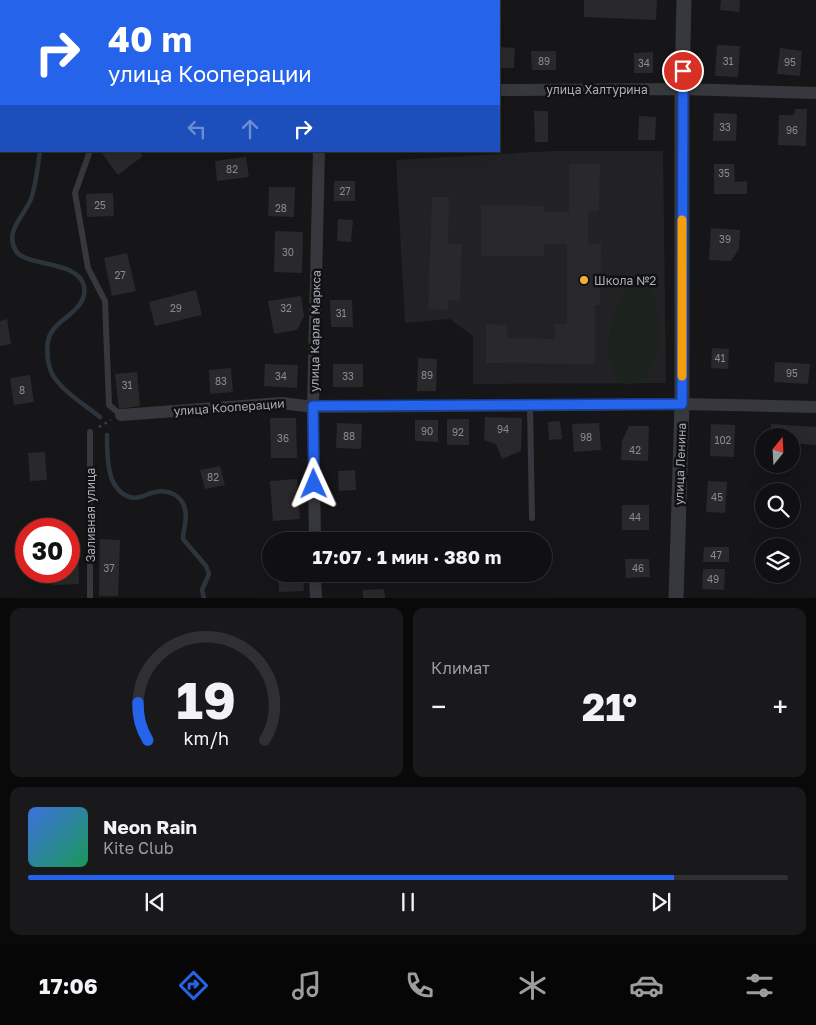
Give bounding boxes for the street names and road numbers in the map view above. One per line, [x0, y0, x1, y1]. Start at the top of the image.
street label: улица Халтурина [546, 82, 648, 97]
street label: улица Карла Маркса [306, 270, 324, 392]
street label: улица Кооперации [173, 396, 285, 418]
street label: улица Ленина [671, 423, 689, 505]
street label: Заливная улица [83, 468, 98, 562]

